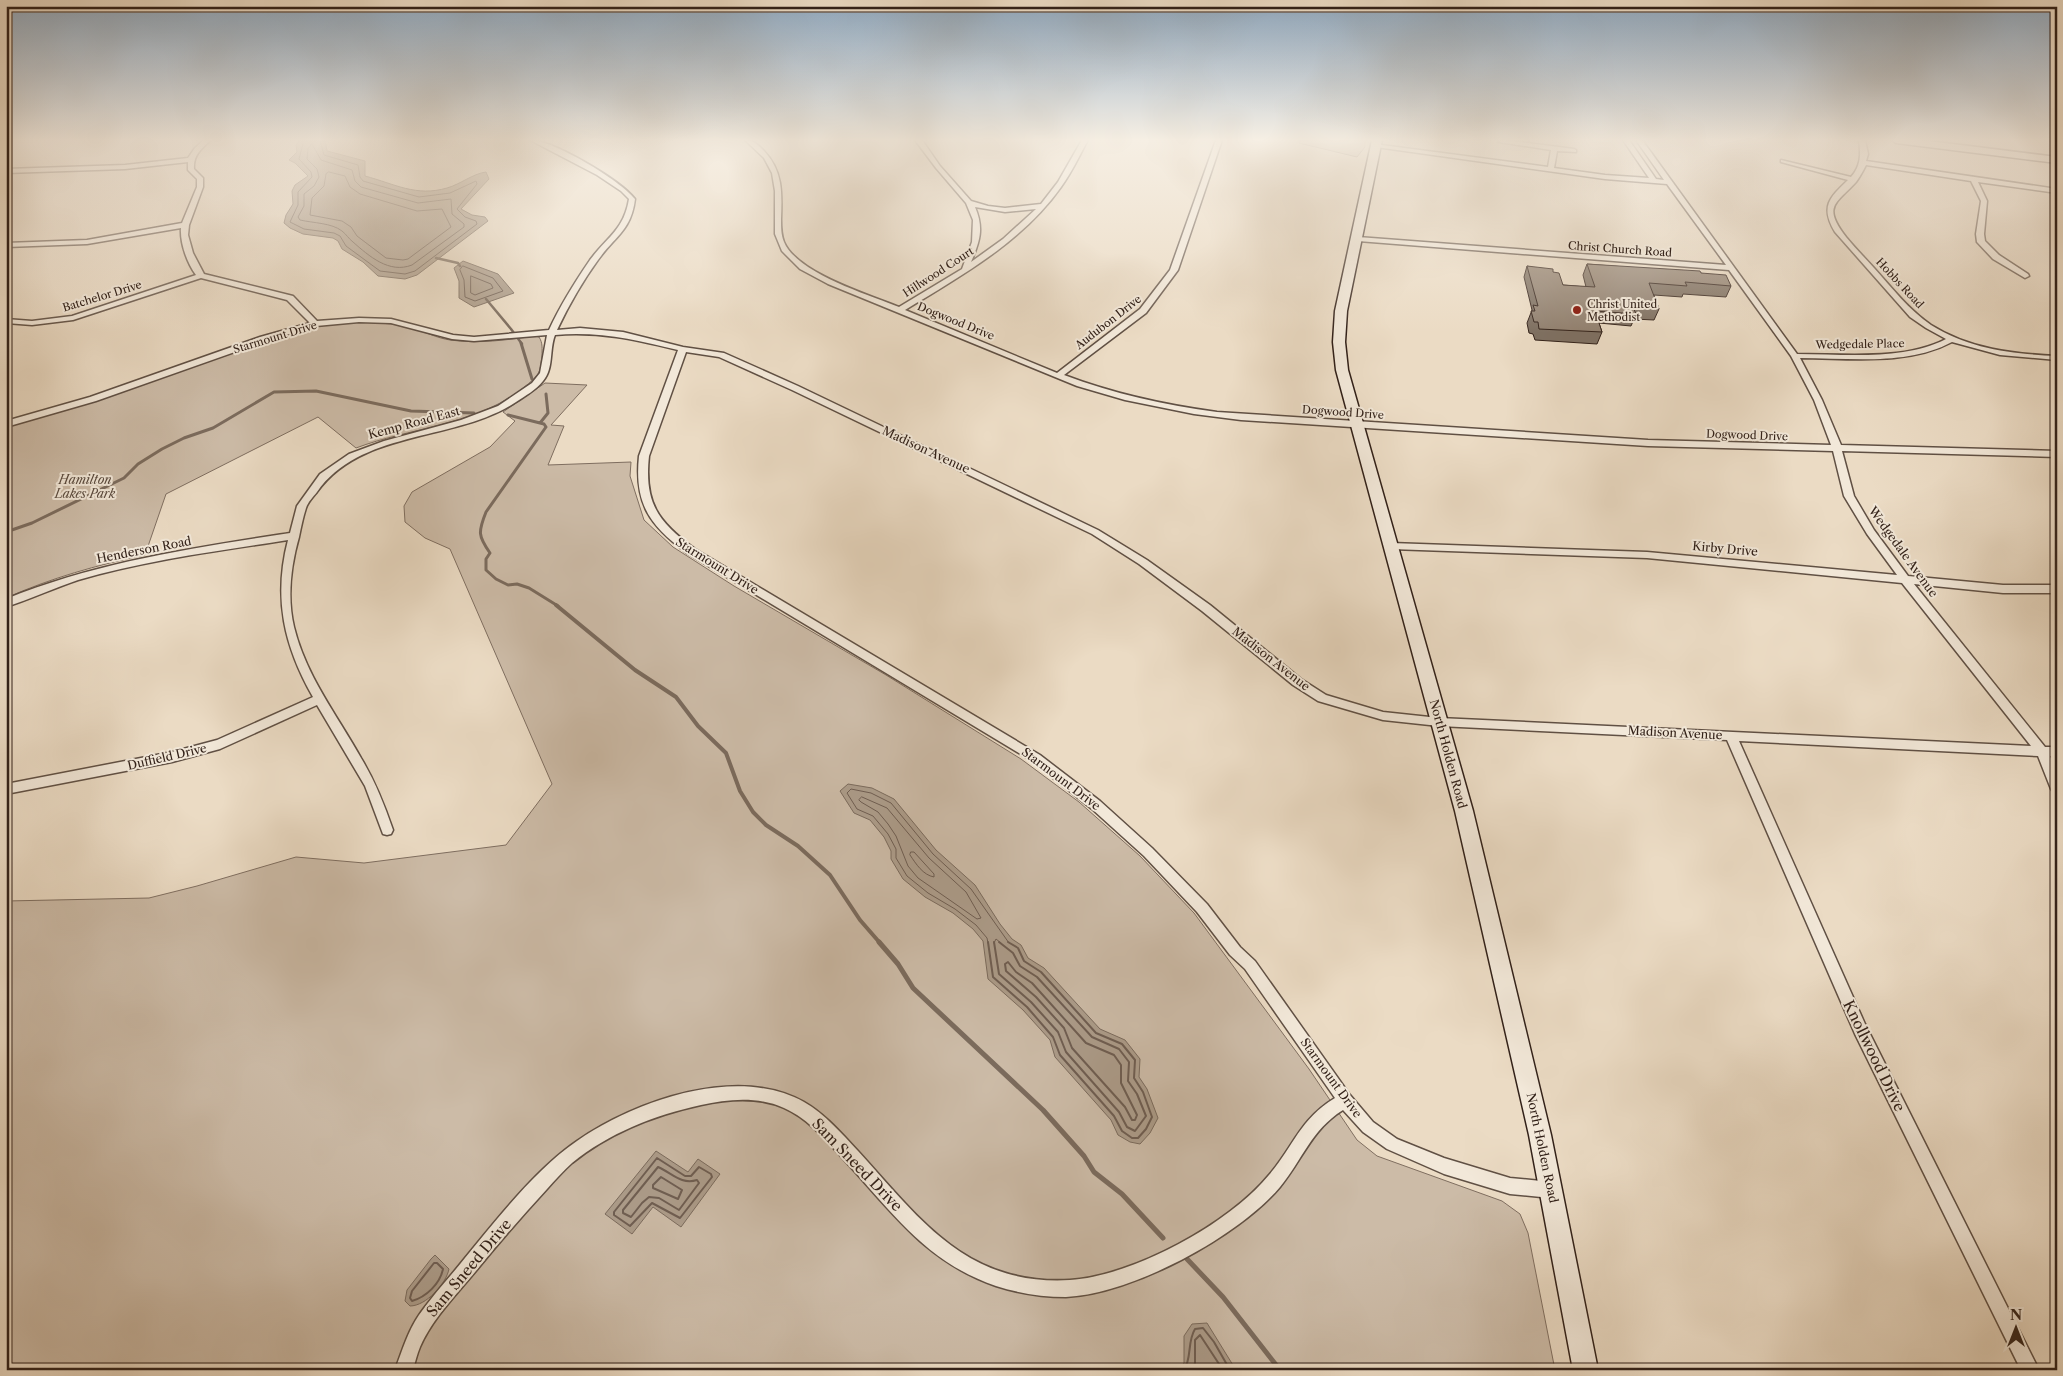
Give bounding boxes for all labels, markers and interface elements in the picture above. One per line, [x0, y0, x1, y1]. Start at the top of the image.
street label: Christ Church Road [1567, 238, 1673, 260]
street label: Hillwood Court [900, 244, 976, 300]
street label: Hobbs Road [1873, 255, 1927, 311]
street label: Batchelor Drive [61, 277, 143, 315]
street label: Audubon Drive [1071, 292, 1144, 353]
place label: Christ United Methodist [1587, 297, 1657, 324]
street label: Dogwood Drive [915, 299, 997, 343]
marker: Christ United Methodist [1571, 304, 1583, 316]
street label: Starmount Drive [231, 318, 319, 356]
street label: Wedgedale Place [1814, 336, 1905, 352]
street label: Dogwood Drive [1302, 402, 1384, 422]
street label: Kemp Road East [366, 403, 462, 442]
street label: Madison Avenue [880, 423, 973, 476]
street label: Dogwood Drive [1706, 427, 1788, 443]
park label: Hamilton Lakes Park [54, 472, 116, 501]
street label: Wedgedale Avenue [1865, 503, 1942, 600]
street label: Henderson Road [95, 533, 193, 566]
street label: Starmount Drive [673, 534, 762, 597]
street label: Kirby Drive [1692, 538, 1759, 559]
street label: Madison Avenue [1229, 624, 1313, 694]
street label: North Holden Road [1427, 698, 1470, 811]
street label: Madison Avenue [1627, 723, 1723, 742]
street label: Duffield Drive [126, 740, 208, 773]
street label: Starmount Drive [1019, 744, 1104, 813]
street label: Knollwood Drive [1839, 997, 1910, 1115]
street label: Starmount Drive [1297, 1035, 1366, 1121]
street label: North Holden Road [1523, 1091, 1562, 1205]
street label: Sam Sneed Drive [808, 1114, 907, 1215]
street label: Sam Sneed Drive [422, 1215, 515, 1321]
north arrow [1990, 1304, 2040, 1354]
text: N [2010, 1306, 2022, 1324]

